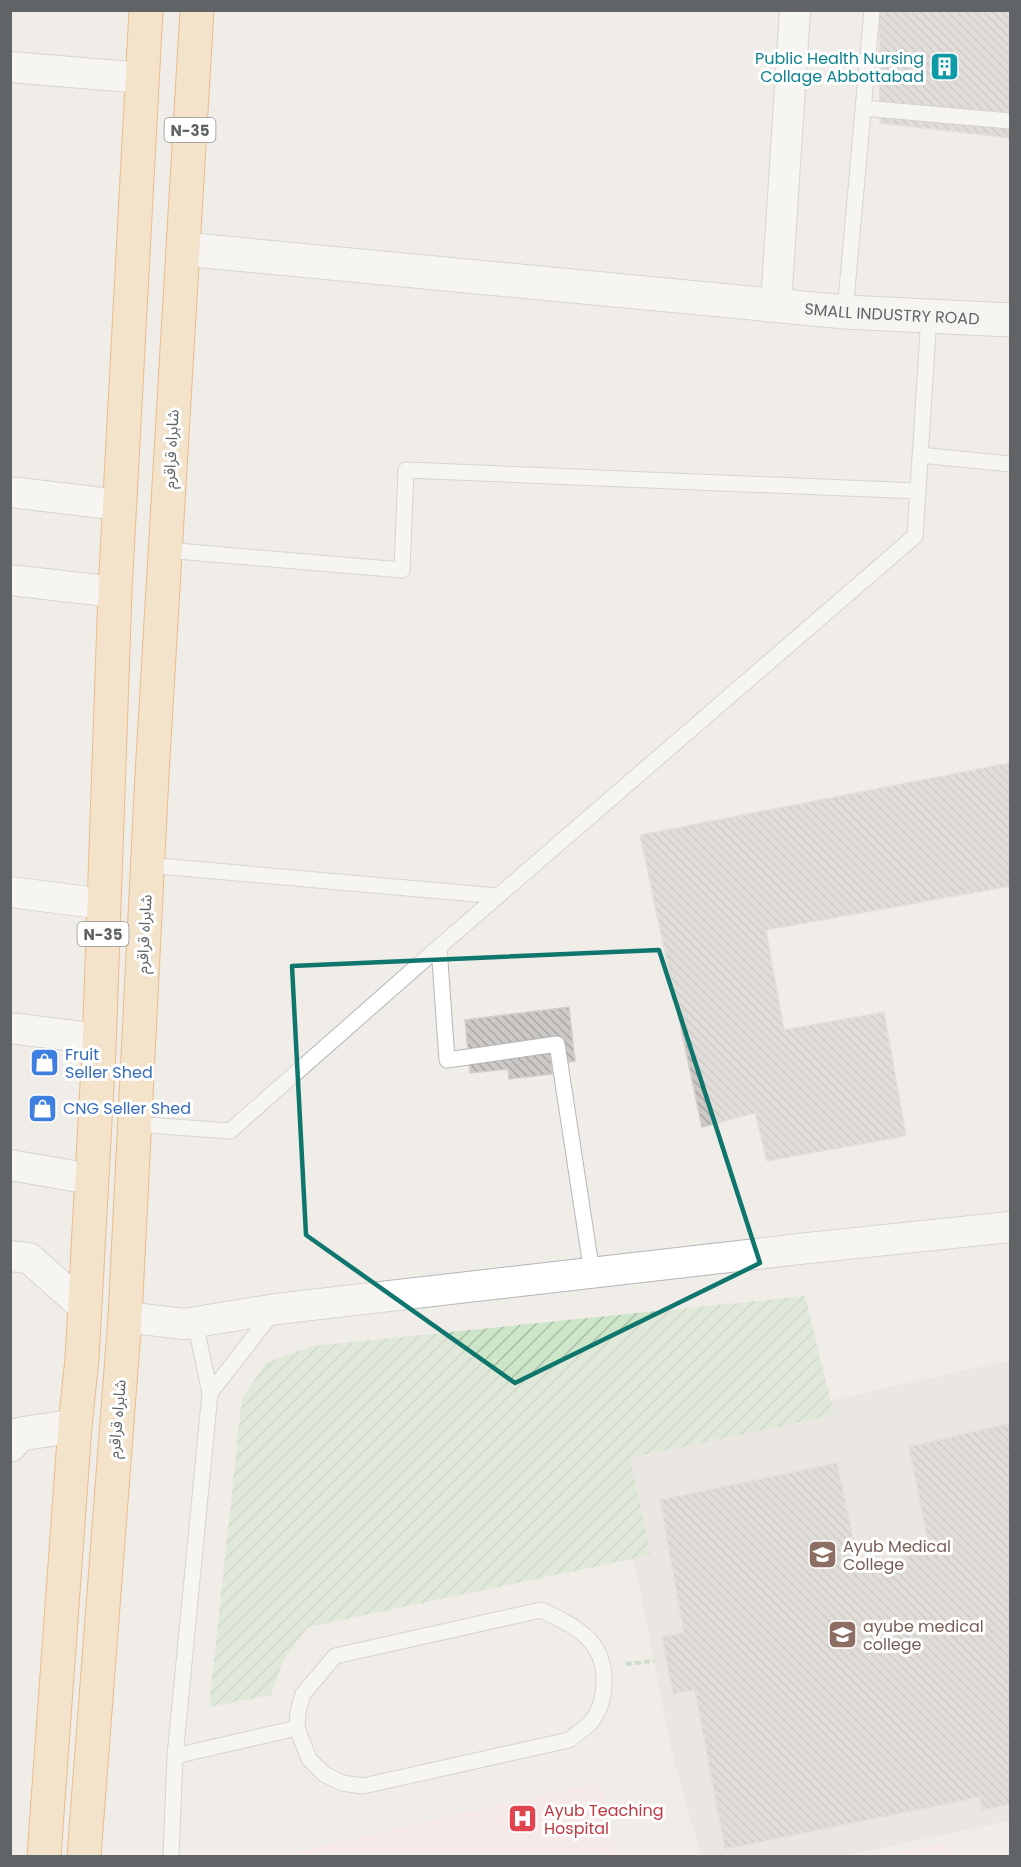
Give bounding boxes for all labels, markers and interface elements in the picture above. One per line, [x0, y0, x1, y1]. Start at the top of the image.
place label: Public Health Nursing Collage Abbottabad [755, 47, 924, 88]
building icon: Public Health Nursing Collage Abbottabad [929, 51, 961, 83]
road number: N-35 [164, 118, 216, 142]
street label: SMALL INDUSTRY ROAD [803, 297, 980, 330]
street label: شاہراہ قراقرم [157, 409, 186, 489]
street label: شاہراہ قراقرم [130, 894, 159, 974]
road number: N-35 [78, 922, 128, 946]
place label: Fruit Seller Shed [65, 1043, 153, 1084]
shop icon: Fruit Seller Shed [28, 1047, 60, 1079]
shop icon: CNG Seller Shed [26, 1092, 58, 1124]
place label: CNG Seller Shed [63, 1097, 191, 1120]
street label: شاہراہ قراقرم [102, 1378, 133, 1460]
place label: Ayub Medical College [843, 1535, 951, 1576]
school or university icon: Ayub Medical College [806, 1539, 838, 1571]
place label: ayube medical college [863, 1615, 984, 1656]
school or university icon: ayube medical college [826, 1619, 858, 1651]
place label: Ayub Teaching Hospital [544, 1799, 663, 1840]
hospital icon: Ayub Teaching Hospital [507, 1803, 539, 1835]

